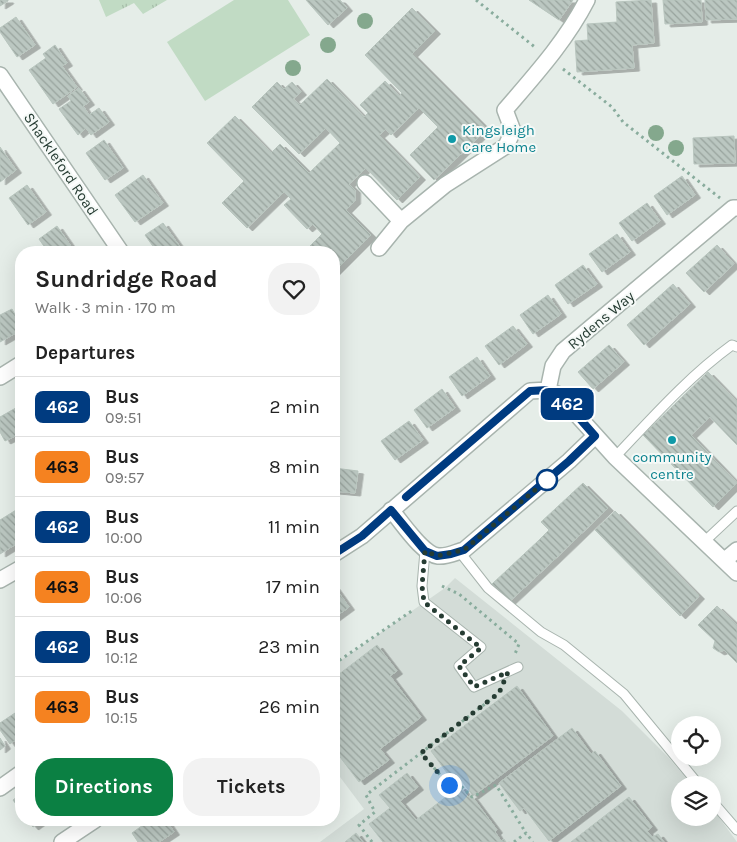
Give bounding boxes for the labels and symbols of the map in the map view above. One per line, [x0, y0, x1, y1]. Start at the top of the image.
street label: Shackleford Road [20, 109, 102, 219]
place label: Kingsleigh Care Home [462, 121, 536, 156]
marker: Kingsleigh Care Home [446, 133, 458, 145]
street label: Rydens Way [564, 287, 638, 353]
line badge: 462 [538, 388, 596, 420]
marker: community centre [666, 434, 678, 446]
place label: community centre [632, 448, 712, 483]
unlabelled marker [536, 469, 558, 491]
your location [437, 773, 462, 798]

